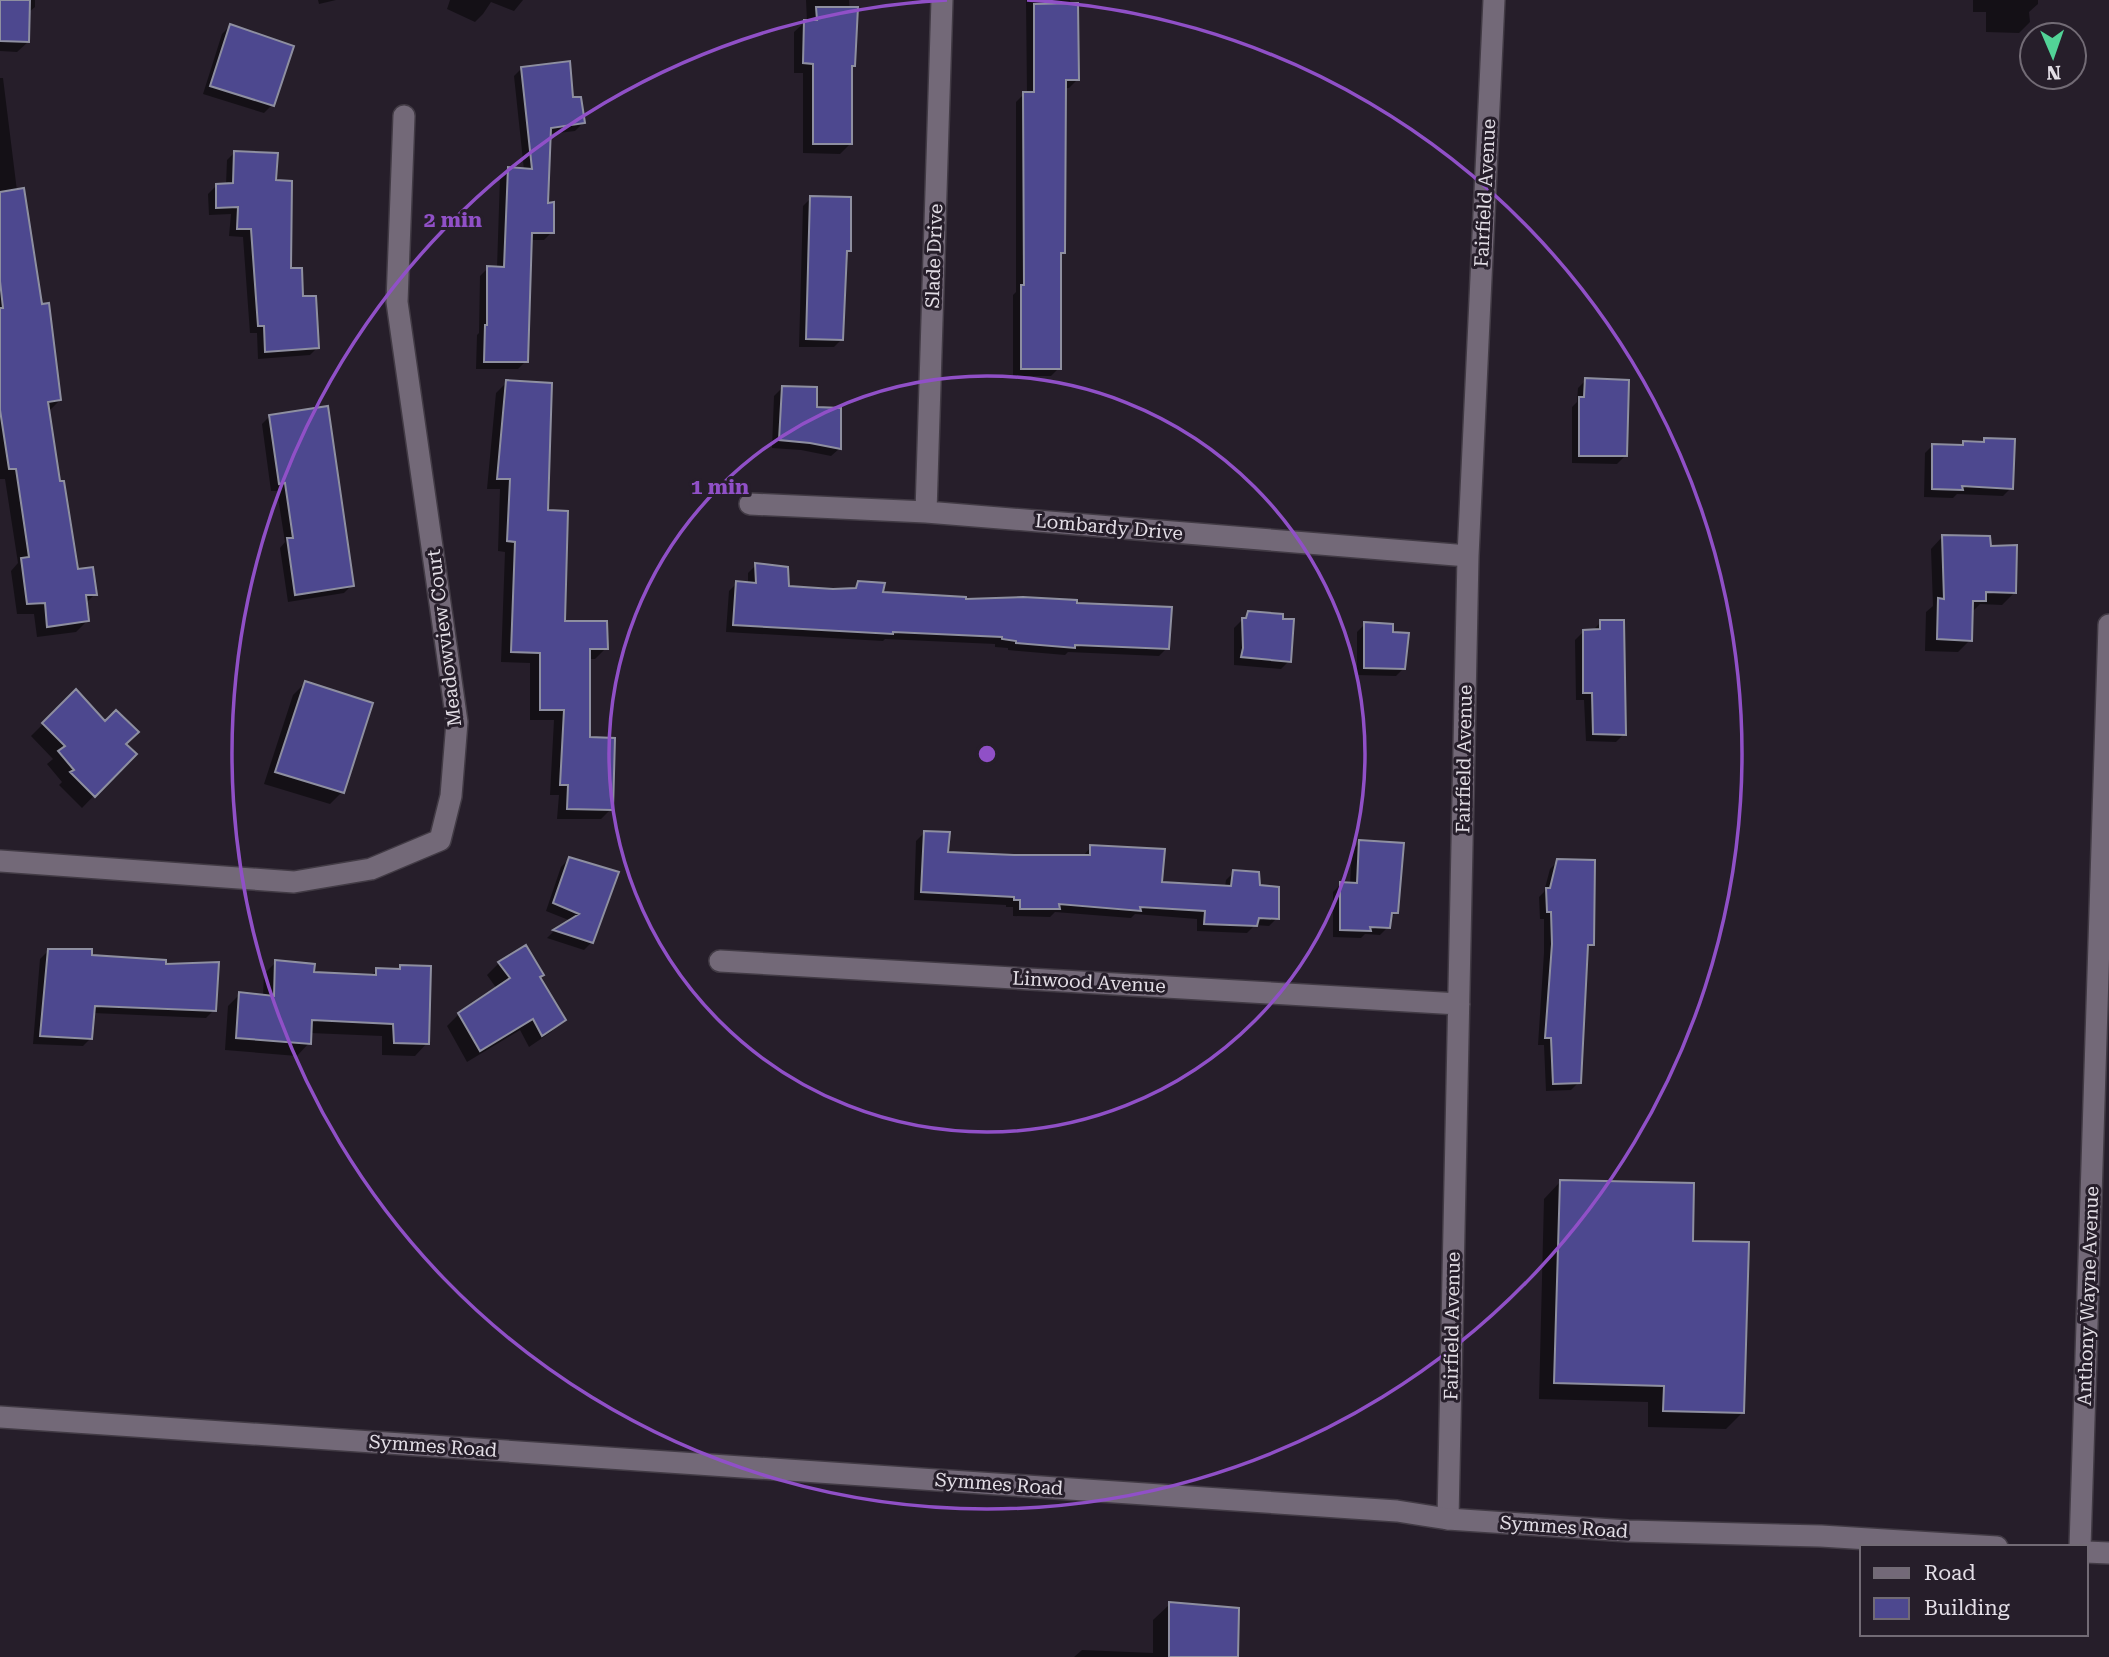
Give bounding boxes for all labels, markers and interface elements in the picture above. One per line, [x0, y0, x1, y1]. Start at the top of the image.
north arrow [2018, 21, 2088, 91]
text: N [2045, 61, 2061, 84]
street label: Fairfield Avenue [1470, 118, 1500, 268]
street label: Slade Drive [921, 203, 947, 309]
text: 2 min [424, 208, 482, 232]
text: 1 min [691, 475, 749, 499]
street label: Lombardy Drive [1034, 509, 1184, 545]
street label: Meadowview Court [422, 548, 466, 728]
street label: Fairfield Avenue [1451, 684, 1477, 834]
centre of rings [975, 742, 999, 766]
street label: Linwood Avenue [1012, 966, 1166, 998]
street label: Anthony Wayne Avenue [2073, 1186, 2103, 1406]
street label: Fairfield Avenue [1439, 1251, 1465, 1401]
street label: Symmes Road [368, 1430, 498, 1462]
street label: Symmes Road [934, 1468, 1064, 1500]
street label: Symmes Road [1499, 1511, 1629, 1543]
legend [1860, 1545, 2088, 1636]
text: Road [1924, 1561, 1976, 1585]
text: Building [1924, 1596, 2010, 1620]

